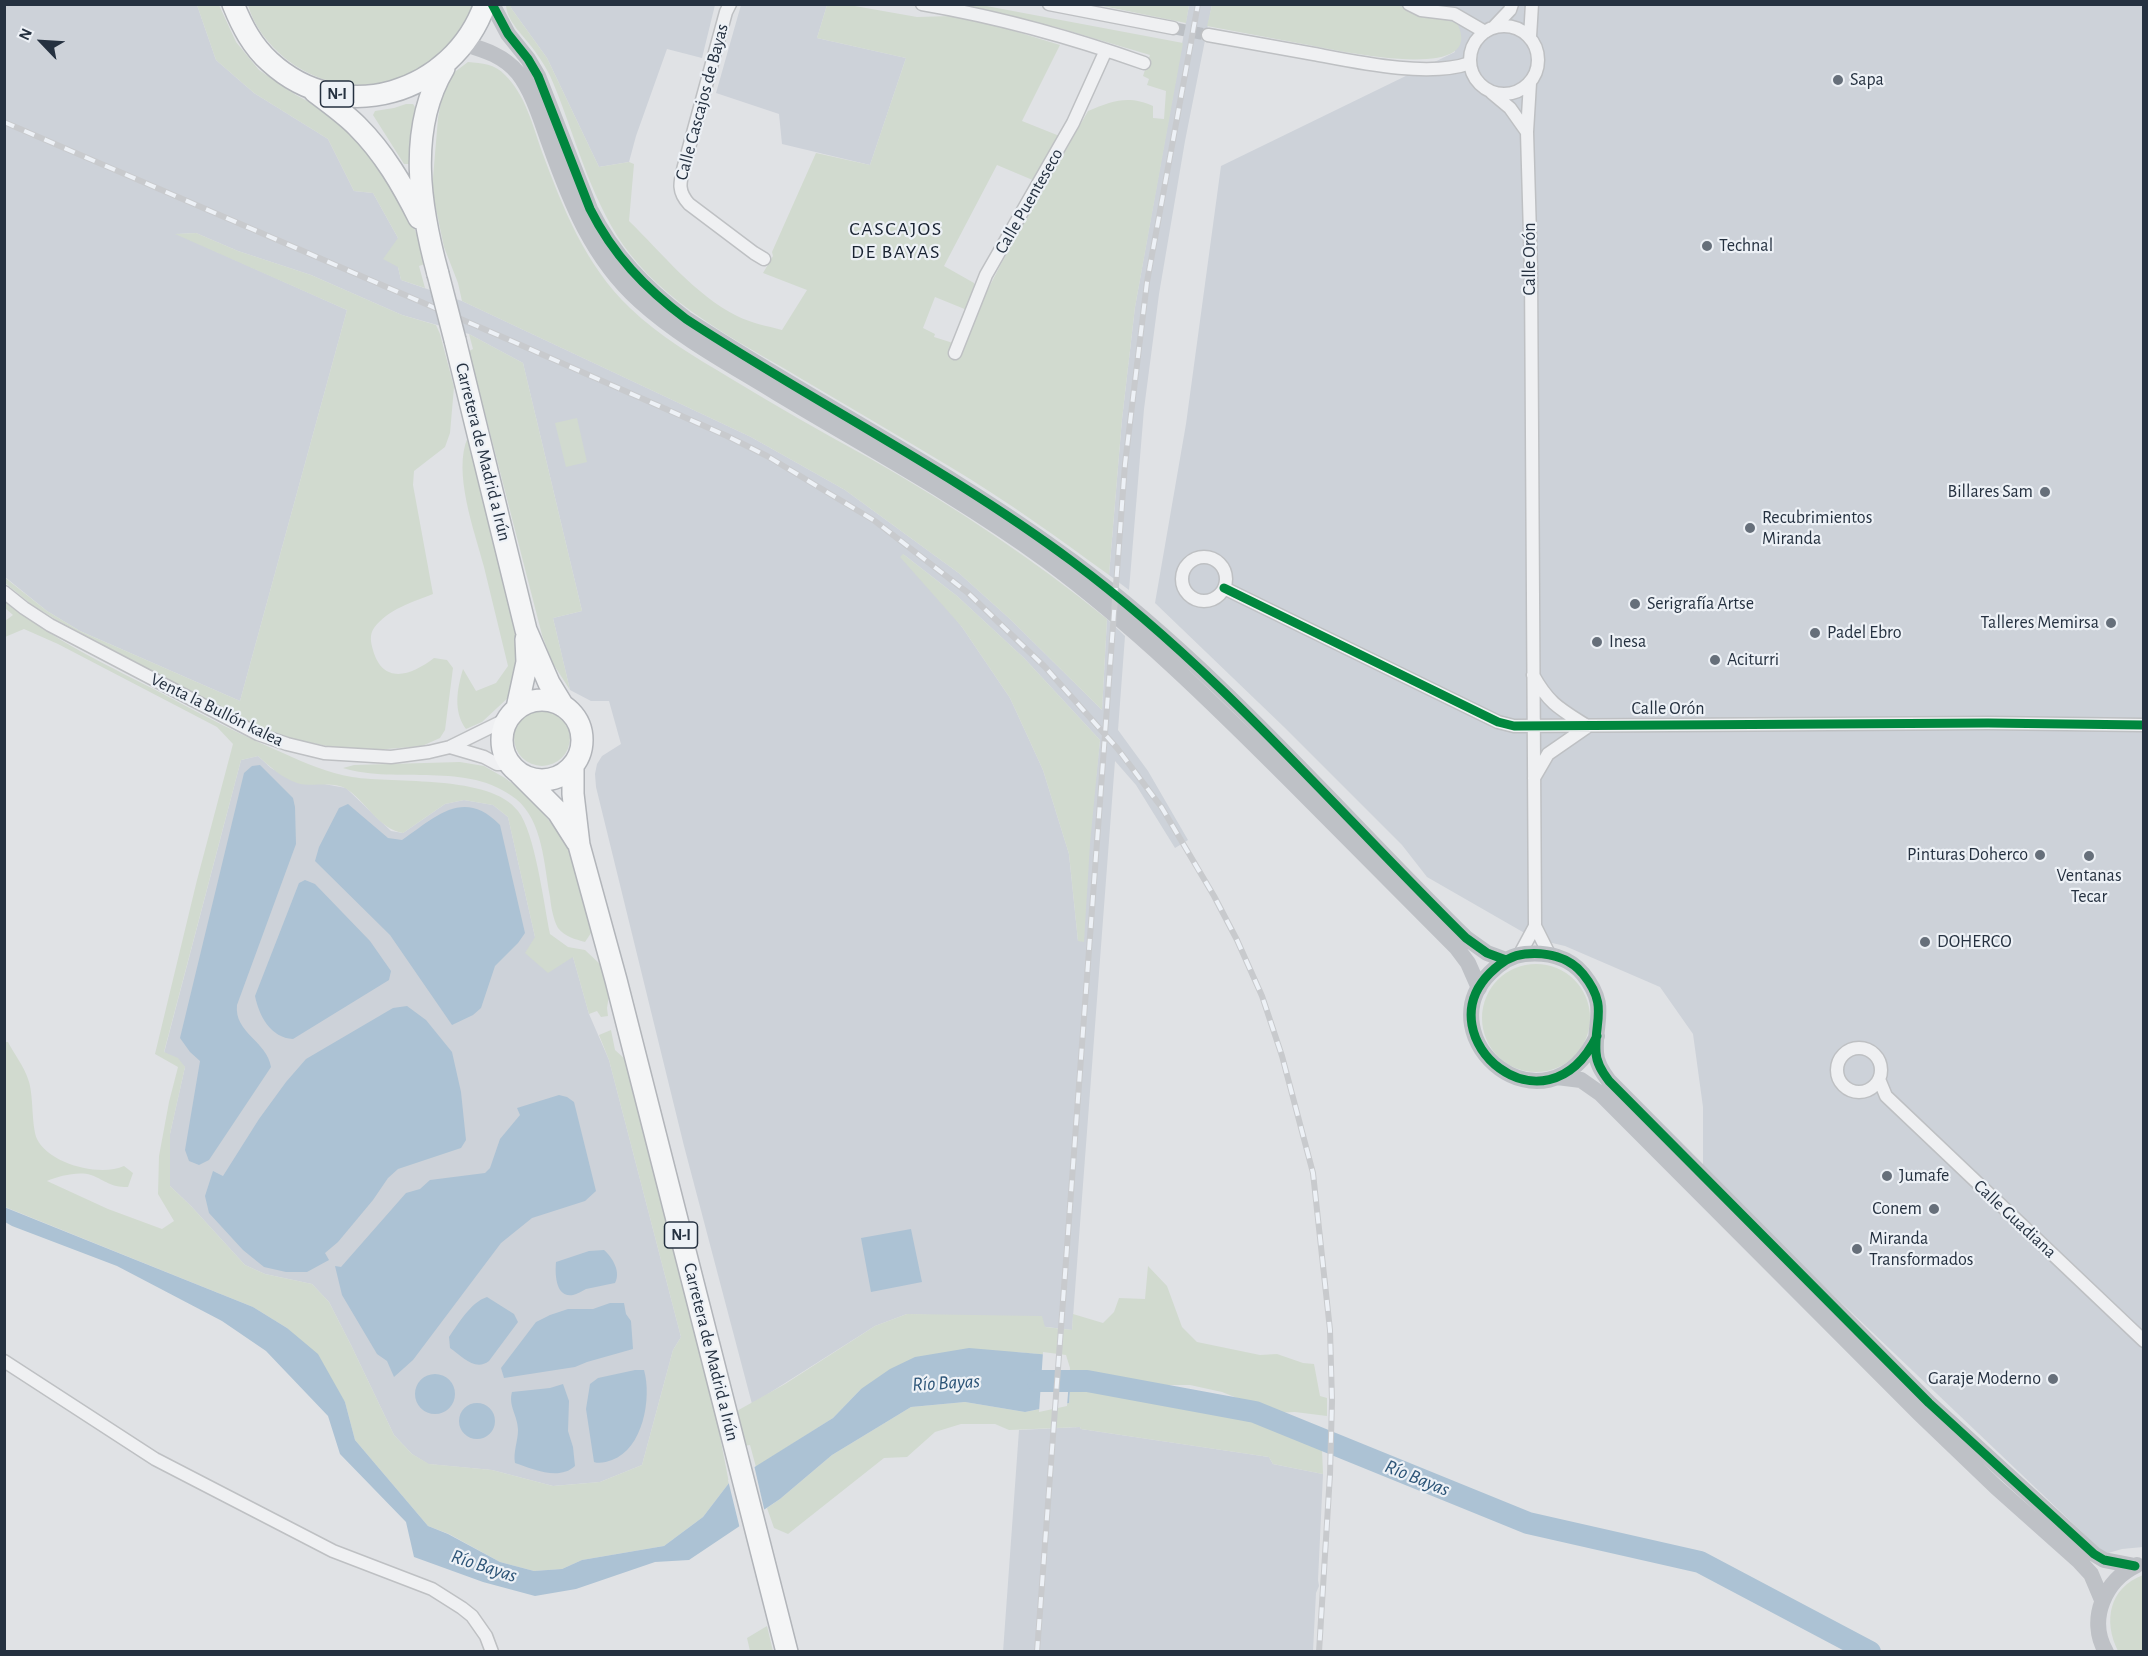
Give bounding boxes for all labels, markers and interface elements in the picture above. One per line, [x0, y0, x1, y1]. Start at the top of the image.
north arrow [12, 12, 72, 72]
street label: Calle Cascajos de Bayas [671, 21, 733, 183]
text: N [16, 26, 35, 43]
place label: Sapa [1850, 69, 1884, 91]
marker: Sapa [1831, 73, 1845, 87]
road number: N-I [320, 81, 354, 107]
street label: Calle Puenteseco [990, 144, 1068, 258]
district label: CASCAJOS DE BAYAS [849, 217, 943, 264]
street label: Calle Orón [1519, 222, 1541, 296]
place label: Technal [1719, 235, 1773, 257]
marker: Technal [1700, 239, 1714, 253]
street label: Carretera de Madrid a Irún [450, 361, 516, 543]
place label: Billares Sam [1948, 481, 2033, 503]
marker: Billares Sam [2038, 485, 2052, 499]
place label: Recubrimientos Miranda [1762, 507, 1872, 550]
marker: Recubrimientos Miranda [1743, 521, 1757, 535]
place label: Serigrafía Artse [1647, 593, 1754, 615]
marker: Serigrafía Artse [1628, 597, 1642, 611]
place label: Talleres Memirsa [1980, 612, 2099, 634]
marker: Talleres Memirsa [2104, 616, 2118, 630]
place label: Padel Ebro [1827, 622, 1902, 644]
marker: Padel Ebro [1808, 626, 1822, 640]
place label: Inesa [1609, 631, 1646, 653]
marker: Inesa [1590, 635, 1604, 649]
place label: Aciturri [1727, 649, 1779, 671]
marker: Aciturri [1708, 653, 1722, 667]
street label: Venta la Bullón kalea [147, 668, 287, 752]
street label: Calle Orón [1631, 698, 1705, 720]
place label: Pinturas Doherco [1907, 844, 2028, 866]
marker: Pinturas Doherco [2033, 848, 2047, 862]
marker: Ventanas Tecar [2082, 849, 2096, 863]
place label: Ventanas Tecar [2056, 865, 2122, 908]
place label: DOHERCO [1937, 931, 2012, 953]
marker: DOHERCO [1918, 935, 1932, 949]
place label: Jumafe [1899, 1165, 1949, 1187]
marker: Jumafe [1880, 1169, 1894, 1183]
street label: Calle Guadiana [1969, 1175, 2061, 1263]
place label: Conem [1872, 1198, 1922, 1220]
marker: Conem [1927, 1202, 1941, 1216]
road number: N-I [664, 1222, 698, 1248]
place label: Miranda Transformados [1869, 1228, 1974, 1270]
marker: Miranda Transformados [1850, 1242, 1864, 1256]
street label: Carretera de Madrid a Irún [678, 1261, 744, 1443]
place label: Garaje Moderno [1928, 1368, 2041, 1390]
water label: Río Bayas [912, 1369, 980, 1397]
marker: Garaje Moderno [2046, 1372, 2060, 1386]
water label: Río Bayas [1381, 1454, 1453, 1502]
water label: Río Bayas [448, 1544, 520, 1588]

